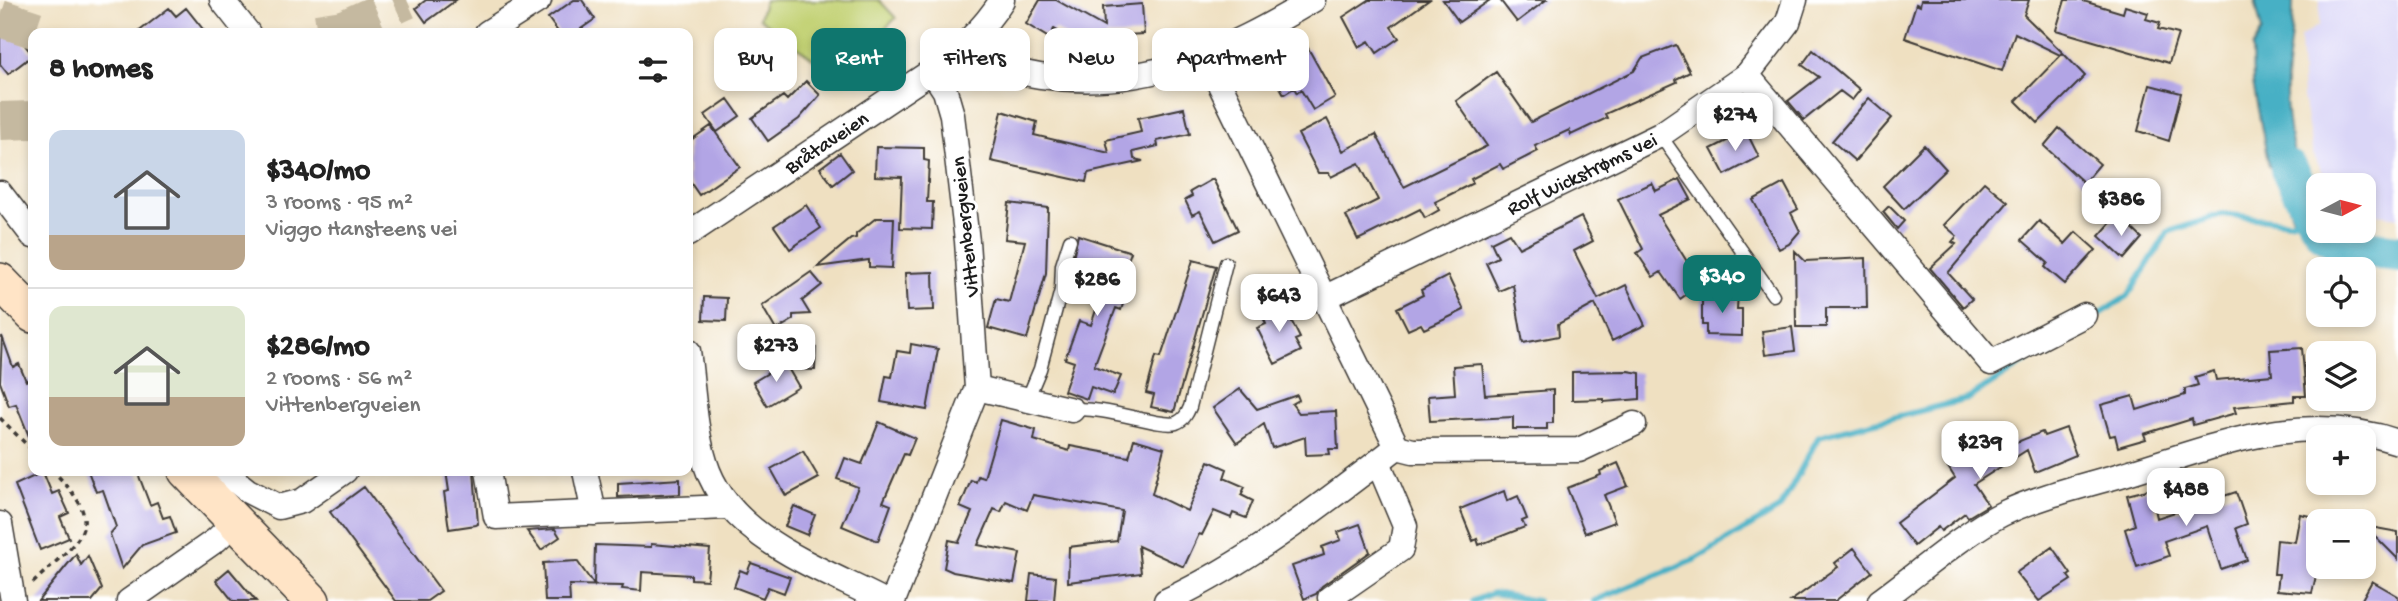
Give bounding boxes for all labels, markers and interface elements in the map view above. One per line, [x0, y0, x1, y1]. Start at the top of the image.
chip: Buy [714, 28, 797, 91]
chip: Rent [811, 28, 906, 91]
chip: Filters [920, 28, 1030, 91]
chip: New [1044, 28, 1138, 91]
chip: Apartment [1152, 28, 1309, 91]
icon: filters [634, 51, 672, 89]
text: 8 homes [49, 53, 152, 88]
pin: $274 [1694, 94, 1776, 153]
text: $274 [1713, 102, 1757, 129]
street label: Bråtaveien [780, 108, 875, 182]
street label: Rolf Wickstrøms vei [1504, 129, 1662, 223]
text: $340/mo [266, 155, 370, 190]
street label: Vittenbergveien [948, 155, 987, 299]
icon: home [105, 158, 189, 242]
north arrow [2306, 173, 2376, 243]
map controls [2306, 173, 2376, 579]
pin: $386 [2080, 178, 2162, 238]
text: $386 [2098, 187, 2144, 214]
text: 3 rooms · 95 m² [266, 190, 413, 217]
text: Viggo Hansteens vei [266, 217, 458, 244]
pin: $340 [1681, 256, 1763, 315]
button: locate [2306, 257, 2376, 327]
pin: $286 [1056, 258, 1138, 318]
text: $340 [1699, 264, 1745, 291]
text: $286 [1074, 267, 1120, 294]
pin: $643 [1238, 274, 1320, 334]
text: $643 [1257, 283, 1301, 310]
pin: $273 [735, 324, 817, 384]
text: $286/mo [266, 331, 370, 366]
text: $273 [753, 333, 799, 360]
icon: home [105, 334, 189, 418]
button: layers [2306, 341, 2376, 411]
text: 2 rooms · 56 m² [266, 366, 412, 393]
text: Vittenbergveien [266, 393, 420, 420]
pin: $239 [1939, 421, 2021, 481]
button: + [2306, 425, 2376, 495]
text: $239 [1957, 430, 2003, 457]
pin: $488 [2145, 468, 2227, 528]
text: $488 [2163, 477, 2209, 504]
button: − [2306, 509, 2376, 579]

